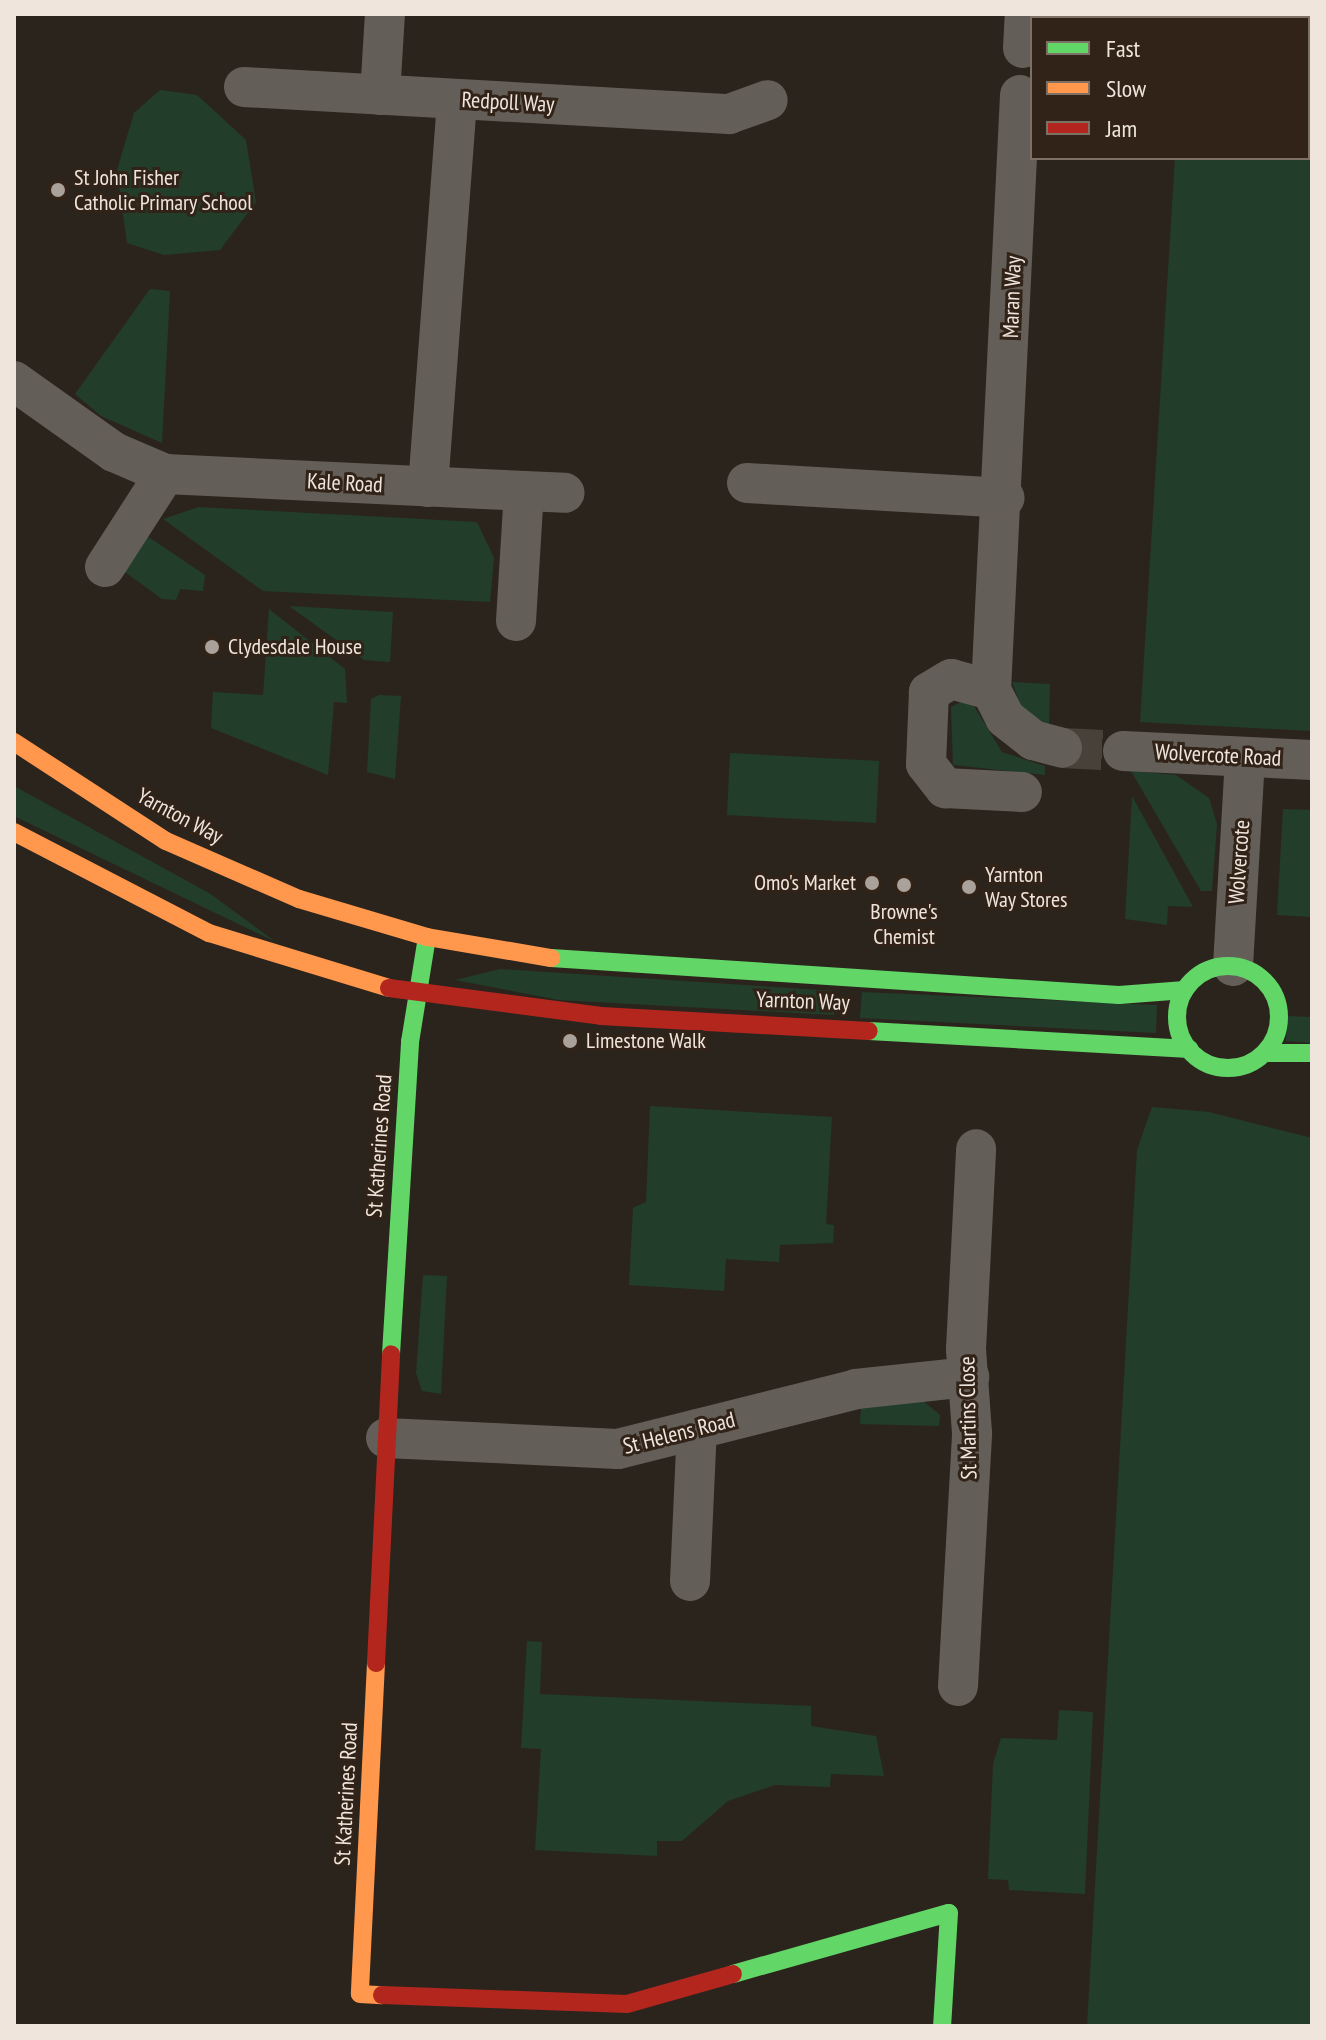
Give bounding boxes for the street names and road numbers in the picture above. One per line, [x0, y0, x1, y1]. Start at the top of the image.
street label: Redpoll Way [461, 86, 555, 118]
street label: Maran Way [997, 255, 1027, 339]
street label: Kale Road [307, 468, 383, 498]
street label: Wolvercote Road [1154, 739, 1282, 771]
street label: Yarnton Way [132, 782, 228, 850]
street label: Wolvercote [1223, 819, 1255, 905]
street label: Yarnton Way [756, 986, 850, 1016]
street label: St Katherines Road [361, 1074, 397, 1218]
street label: St Martins Close [954, 1356, 982, 1480]
street label: St Helens Road [620, 1406, 738, 1460]
street label: St Katherines Road [329, 1722, 363, 1866]

